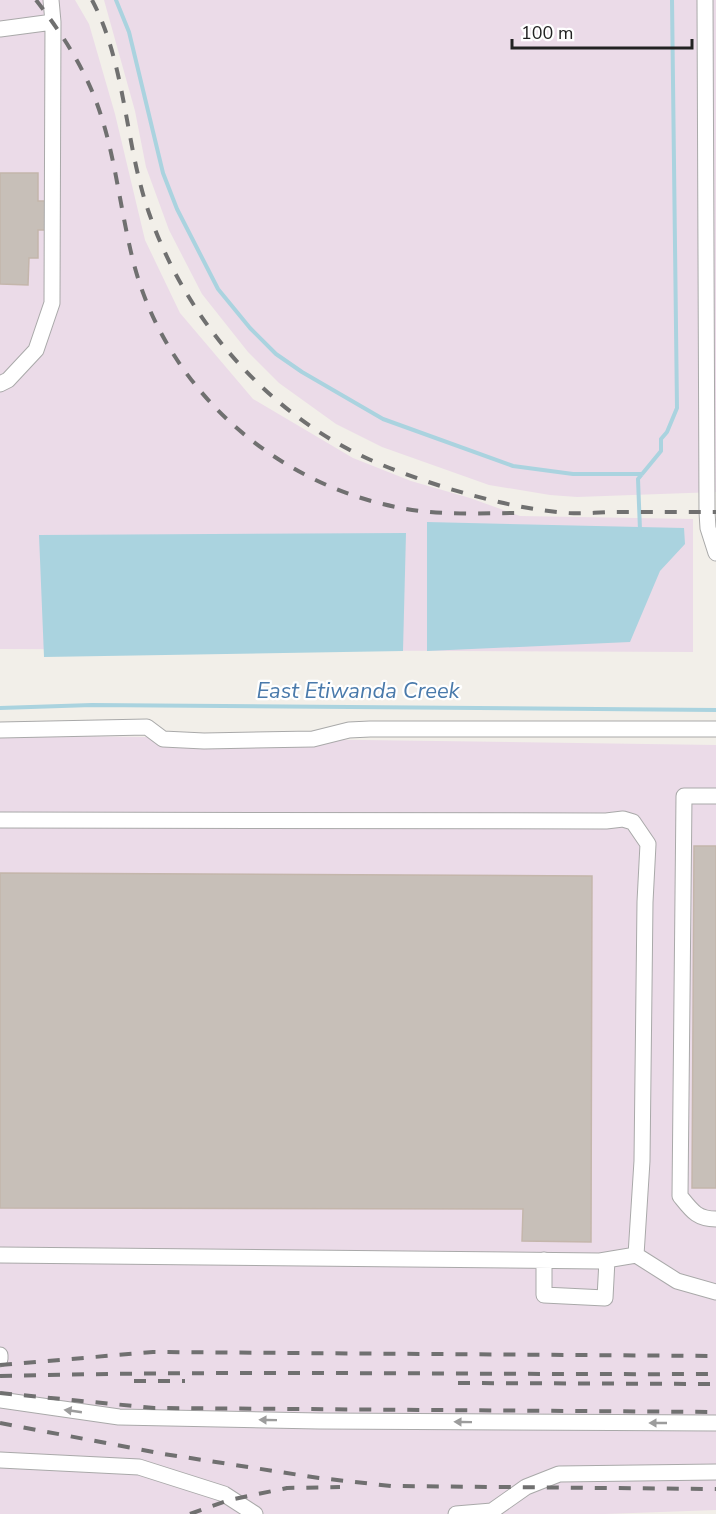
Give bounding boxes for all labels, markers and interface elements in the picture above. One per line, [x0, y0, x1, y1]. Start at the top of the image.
scale bar [512, 12, 692, 50]
text: 100 m [521, 21, 573, 45]
water label: East Etiwanda Creek [256, 676, 461, 706]
one-way arrow [63, 1406, 82, 1415]
one-way arrow [258, 1415, 277, 1425]
one-way arrow [453, 1417, 472, 1427]
one-way arrow [648, 1418, 667, 1428]

